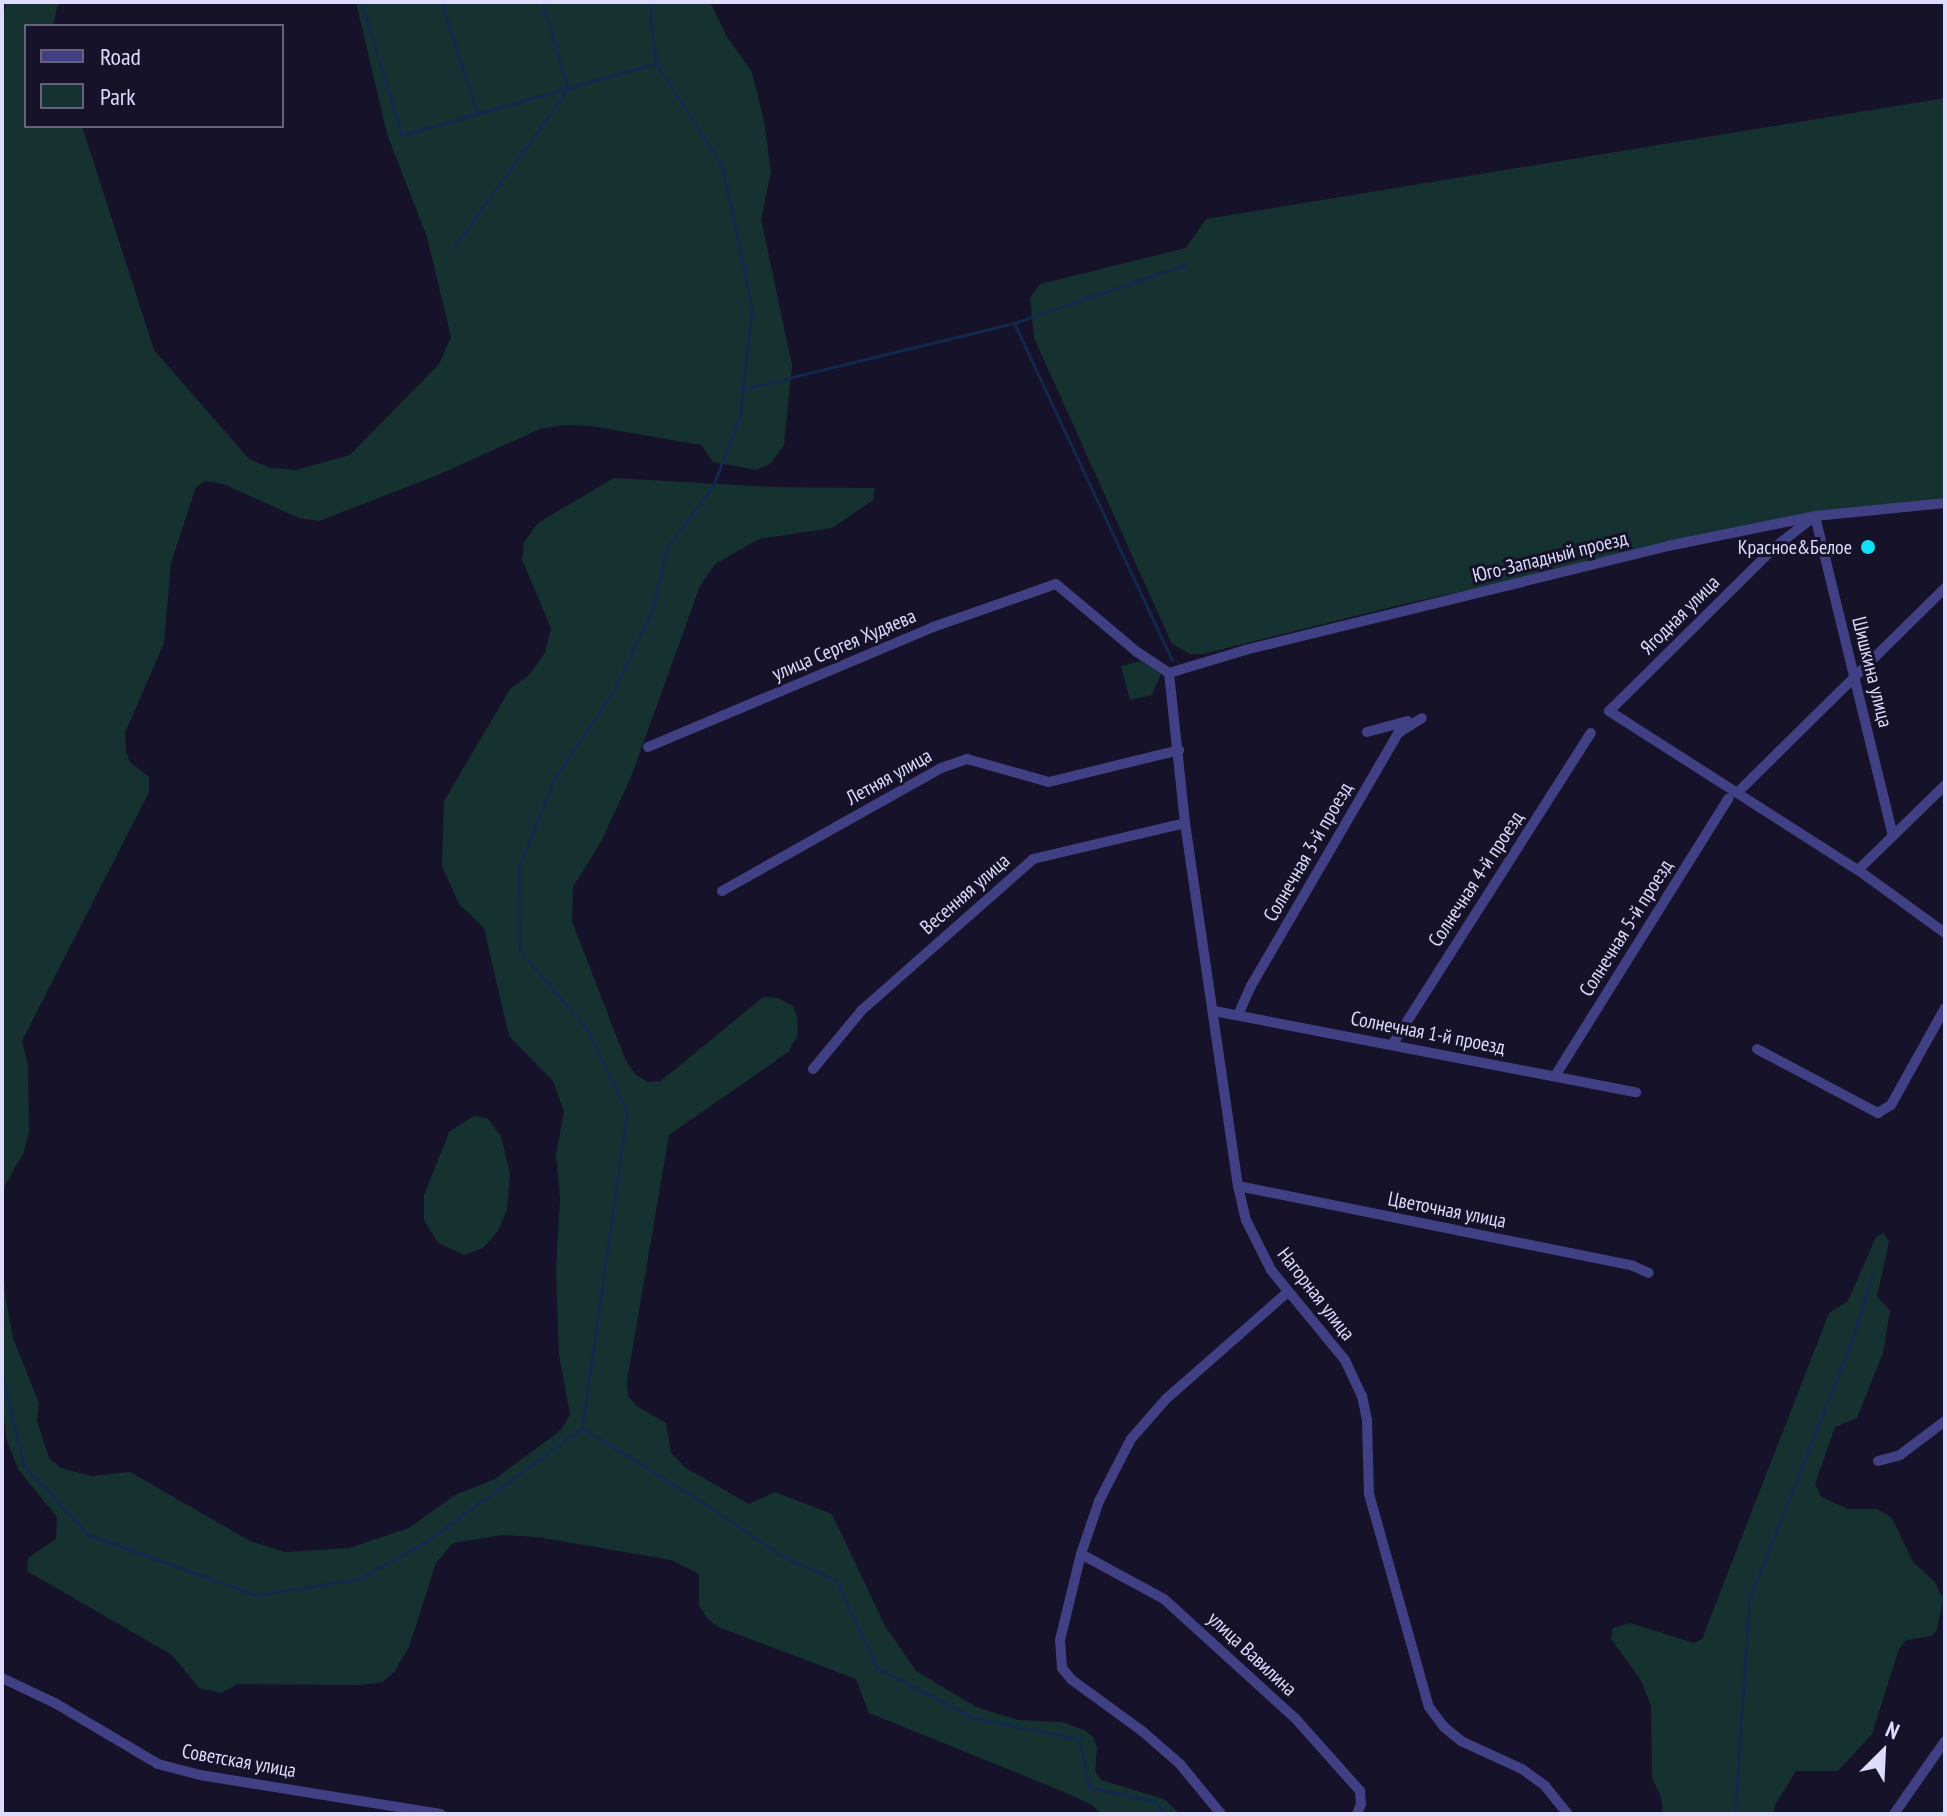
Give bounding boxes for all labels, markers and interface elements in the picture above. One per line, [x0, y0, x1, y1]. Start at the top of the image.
legend [24, 24, 284, 128]
text: Road [100, 41, 141, 72]
text: Park [100, 81, 136, 112]
street label: Юго-Западный проезд [1470, 526, 1630, 588]
place label: Красное&Белое [1738, 535, 1852, 559]
marker: Красное&Белое [1859, 538, 1877, 556]
street label: Ягодная улица [1635, 570, 1725, 660]
street label: улица Сергея Худяева [768, 604, 920, 686]
street label: Шишкина улица [1847, 614, 1897, 730]
street label: Летняя улица [842, 744, 936, 810]
street label: Солнечная 3-й проезд [1258, 778, 1358, 926]
street label: Солнечная 4-й проезд [1423, 807, 1529, 951]
street label: Весенняя улица [915, 849, 1015, 939]
street label: Солнечная 5-й проезд [1574, 855, 1678, 1001]
street label: Солнечная 1-й проезд [1349, 1006, 1507, 1060]
street label: Цветочная улица [1386, 1187, 1508, 1233]
street label: Нагорная улица [1272, 1243, 1360, 1345]
street label: улица Вавилина [1202, 1607, 1302, 1701]
north arrow [1843, 1712, 1923, 1792]
text: N [1882, 1715, 1904, 1745]
street label: Советская улица [180, 1739, 298, 1783]

